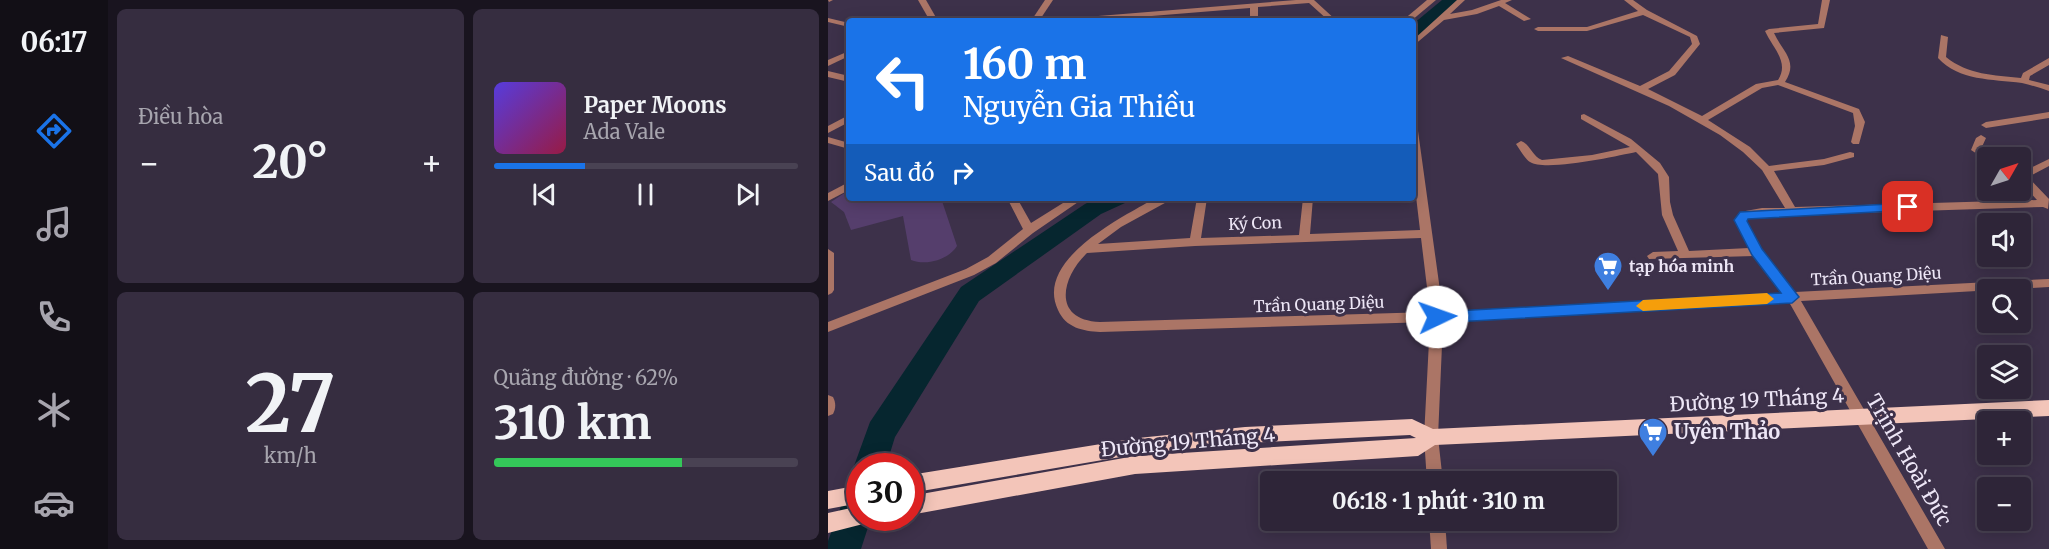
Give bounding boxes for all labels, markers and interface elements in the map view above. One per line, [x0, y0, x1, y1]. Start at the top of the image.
text: 06:17 [21, 25, 87, 59]
text: 160 m [963, 38, 1087, 90]
icon: left [864, 42, 942, 120]
text: Nguyễn Gia Thiều [963, 90, 1195, 124]
text: Paper Moons [584, 91, 727, 119]
text: Điều hòa [138, 104, 223, 129]
icon: directions [33, 110, 75, 152]
text: Ada Vale [584, 119, 665, 144]
text: 20° [252, 134, 328, 190]
text: − [138, 143, 160, 184]
text: + [420, 143, 443, 184]
north arrow [1977, 147, 2031, 201]
map controls [1977, 147, 2031, 531]
icon: right [946, 156, 979, 189]
text: Sau đó [864, 159, 934, 187]
icon: previous [528, 178, 561, 211]
icon: pause [629, 178, 662, 211]
icon: next [731, 178, 764, 211]
pin [1882, 181, 1933, 232]
icon: arrive [1891, 190, 1924, 223]
icon: music [33, 203, 75, 245]
street label: Ký Con [1228, 212, 1283, 234]
button: sound [1977, 213, 2031, 267]
supermarket icon: tạp hóa minh [1592, 250, 1624, 292]
place label: tạp hóa minh [1629, 256, 1735, 276]
street label: Trần Quang Diệu [1810, 263, 1942, 289]
button: search [1977, 279, 2031, 333]
position arrow [1405, 285, 1469, 349]
street label: Trần Quang Diệu [1253, 292, 1385, 316]
icon: phone [33, 296, 75, 338]
button: layers [1977, 345, 2031, 399]
text: 27 [245, 355, 335, 453]
text: Quãng đường · 62% [494, 365, 678, 390]
street label: Đường 19 Tháng 4 [1669, 382, 1845, 417]
icon: climate [33, 389, 75, 431]
street label: Trịnh Hoài Đức [1862, 389, 1957, 530]
text: 310 km [494, 395, 651, 451]
button: + [1977, 411, 2031, 465]
supermarket icon: Uyên Thảo [1637, 416, 1669, 458]
place label: Uyên Thảo [1674, 419, 1780, 444]
street label: Đường 19 Tháng 4 [1100, 421, 1276, 462]
text: km/h [264, 443, 317, 468]
speed limit sign: 30 [846, 453, 924, 531]
button: − [1977, 477, 2031, 531]
icon: car [33, 482, 75, 524]
text: 06:18 · 1 phút · 310 m [1332, 487, 1545, 515]

